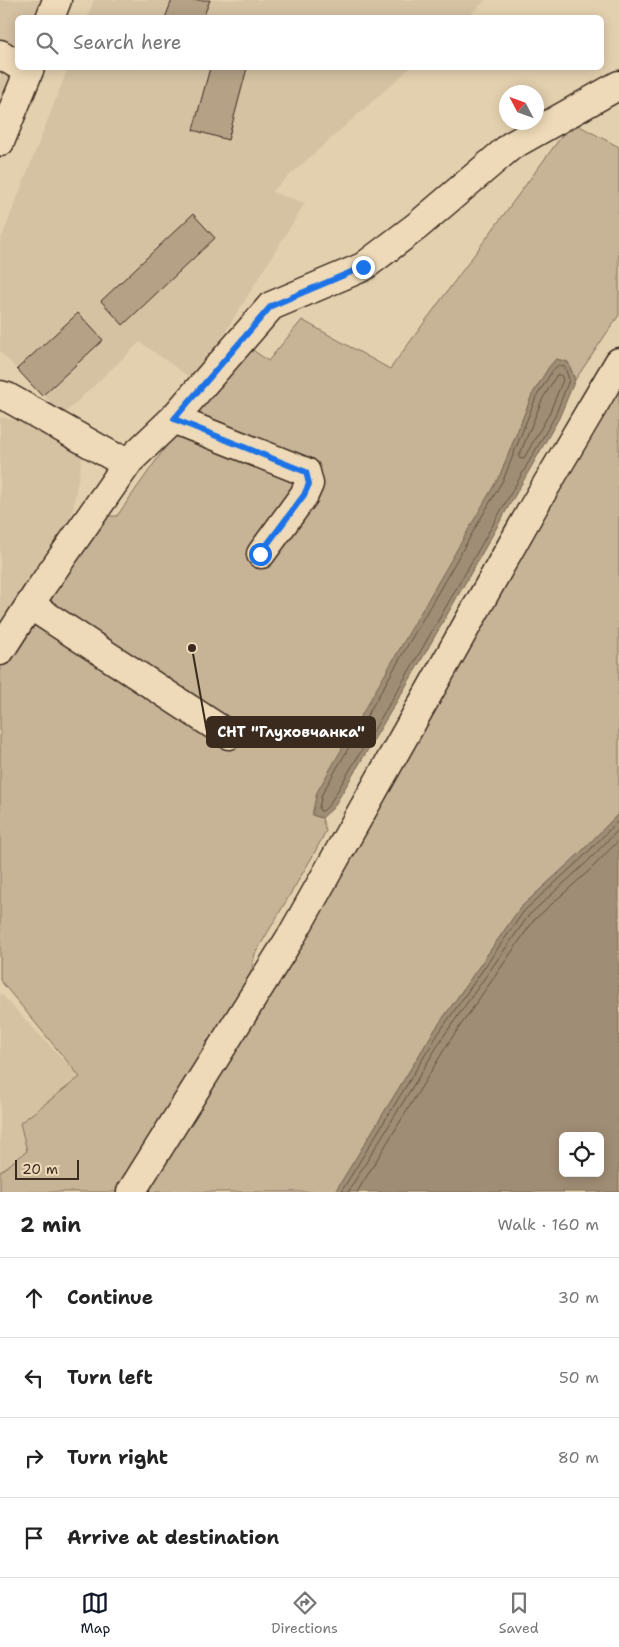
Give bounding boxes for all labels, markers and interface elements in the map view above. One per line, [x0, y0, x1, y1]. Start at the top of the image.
search box [15, 15, 604, 70]
icon: search [33, 29, 61, 57]
text: Search here [73, 30, 182, 55]
north arrow [499, 85, 544, 130]
route end [352, 256, 375, 279]
route start [249, 543, 272, 566]
callout: СНТ "Глуховчанка" [207, 717, 375, 747]
text: СНТ "Глуховчанка" [217, 722, 365, 742]
map controls [559, 1132, 604, 1177]
button: locate [559, 1132, 604, 1177]
scale bar [15, 1157, 79, 1180]
text: 20 m [22, 1160, 58, 1178]
text: 2 min [20, 1211, 81, 1239]
text: Walk · 160 m [498, 1214, 599, 1235]
icon: ahead [20, 1284, 48, 1312]
text: Continue [67, 1285, 153, 1310]
text: 30 m [558, 1287, 599, 1308]
icon: left [20, 1364, 48, 1392]
text: Turn left [67, 1365, 153, 1390]
text: 50 m [559, 1367, 599, 1388]
icon: right [20, 1444, 48, 1472]
text: Turn right [67, 1445, 168, 1470]
text: 80 m [558, 1447, 599, 1468]
icon: arrive [20, 1524, 48, 1552]
text: Arrive at destination [67, 1525, 279, 1550]
tab: Map [80, 1589, 110, 1637]
tab: Directions [271, 1589, 338, 1637]
tab: Saved [499, 1589, 539, 1637]

